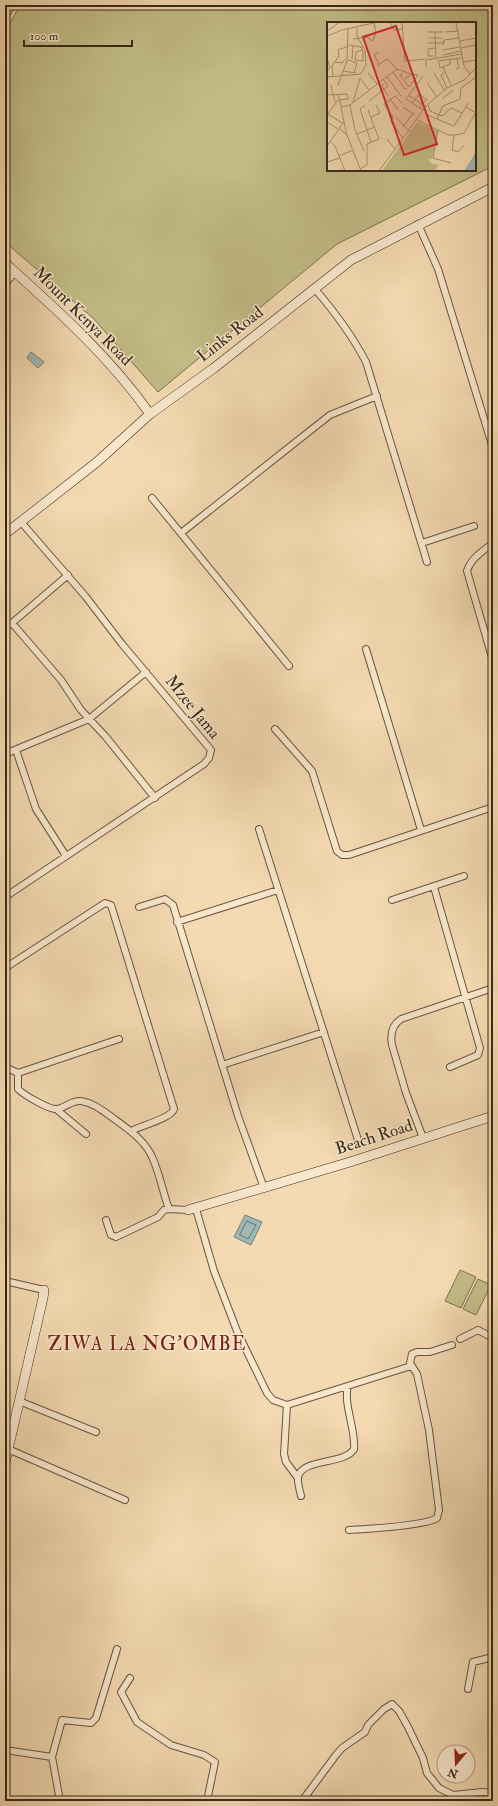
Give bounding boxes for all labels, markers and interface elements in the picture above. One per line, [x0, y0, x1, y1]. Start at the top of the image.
scale bar [24, 22, 132, 48]
inset map [327, 22, 476, 171]
text: 100 m [30, 29, 59, 44]
street label: Mount Kenya Road [28, 262, 137, 371]
street label: Links Road [193, 301, 268, 366]
street label: Mzee Jama [160, 671, 226, 745]
street label: Beach Road [333, 1114, 416, 1159]
district label: ZIWA LA NG'OMBE [48, 1332, 246, 1356]
north arrow [436, 1744, 476, 1784]
text: N [445, 1765, 461, 1781]

